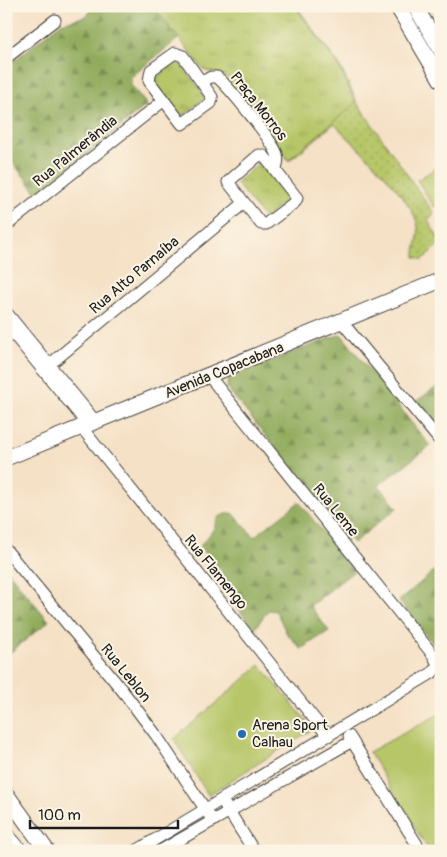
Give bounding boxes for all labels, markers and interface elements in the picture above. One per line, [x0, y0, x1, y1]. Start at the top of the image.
street label: Praça Morros [226, 68, 292, 145]
street label: Rua Palmerândia [29, 112, 121, 191]
street label: Rua Alto Parnaíba [86, 232, 183, 318]
street label: Avenida Copacabana [162, 338, 287, 403]
street label: Rua Leme [308, 480, 363, 541]
street label: Rua Flamengo [180, 531, 251, 613]
street label: Rua Leblon [96, 640, 155, 706]
place label: Arena Sport Calhau [252, 716, 329, 752]
marker: Arena Sport Calhau [236, 728, 248, 740]
scale bar [30, 797, 178, 829]
text: 100 m [38, 806, 81, 825]

